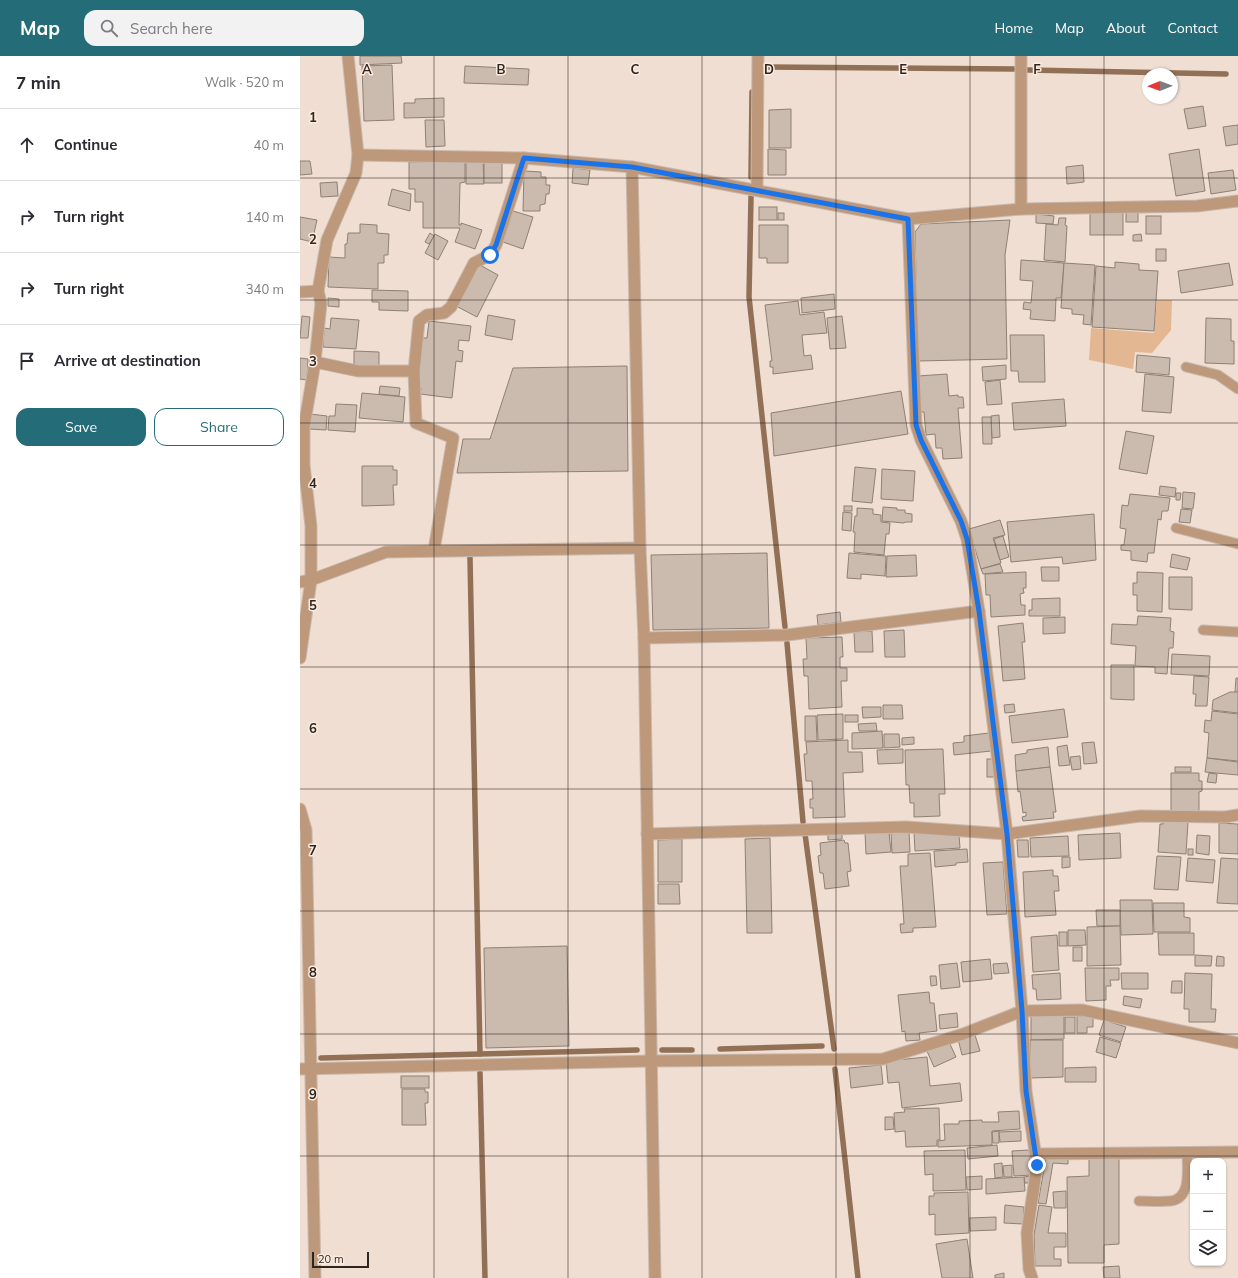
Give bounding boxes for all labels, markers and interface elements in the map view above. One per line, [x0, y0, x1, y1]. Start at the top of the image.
search box [84, 10, 364, 46]
text: Map [20, 16, 60, 40]
icon: search [98, 17, 120, 39]
text: Search here [130, 19, 213, 38]
text: Home [994, 19, 1033, 37]
text: Map [1055, 19, 1084, 37]
text: About [1106, 19, 1146, 37]
text: Contact [1168, 19, 1218, 37]
text: A [362, 61, 372, 77]
text: B [497, 61, 506, 77]
text: C [631, 61, 640, 77]
text: D [764, 61, 774, 77]
text: E [899, 61, 907, 77]
text: F [1033, 61, 1041, 77]
north arrow [1142, 68, 1178, 104]
text: 7 min [16, 72, 61, 93]
text: Walk · 520 m [205, 74, 284, 90]
text: 1 [309, 109, 317, 125]
icon: ahead [16, 134, 38, 156]
text: Continue [54, 135, 117, 154]
text: 40 m [254, 137, 284, 153]
icon: right [16, 206, 38, 228]
text: Turn right [54, 207, 124, 226]
text: 140 m [246, 209, 284, 225]
text: 2 [309, 231, 317, 247]
route start [481, 246, 499, 264]
icon: right [16, 278, 38, 300]
text: Turn right [54, 279, 124, 298]
text: 340 m [246, 281, 284, 297]
icon: arrive [16, 350, 38, 372]
text: Arrive at destination [54, 351, 201, 370]
text: 3 [309, 353, 317, 369]
button: Save [16, 408, 146, 446]
button: Share [154, 408, 284, 446]
text: 4 [309, 475, 317, 491]
text: 5 [309, 597, 317, 613]
text: 6 [309, 720, 317, 736]
text: 7 [309, 842, 317, 858]
text: 8 [309, 964, 317, 980]
text: 9 [309, 1086, 317, 1102]
route end [1028, 1156, 1046, 1174]
map controls [1190, 1158, 1226, 1266]
button: + [1190, 1158, 1226, 1194]
button: − [1190, 1194, 1226, 1230]
button: layers [1190, 1230, 1226, 1266]
scale bar [312, 1250, 369, 1269]
text: 20 m [318, 1252, 344, 1266]

